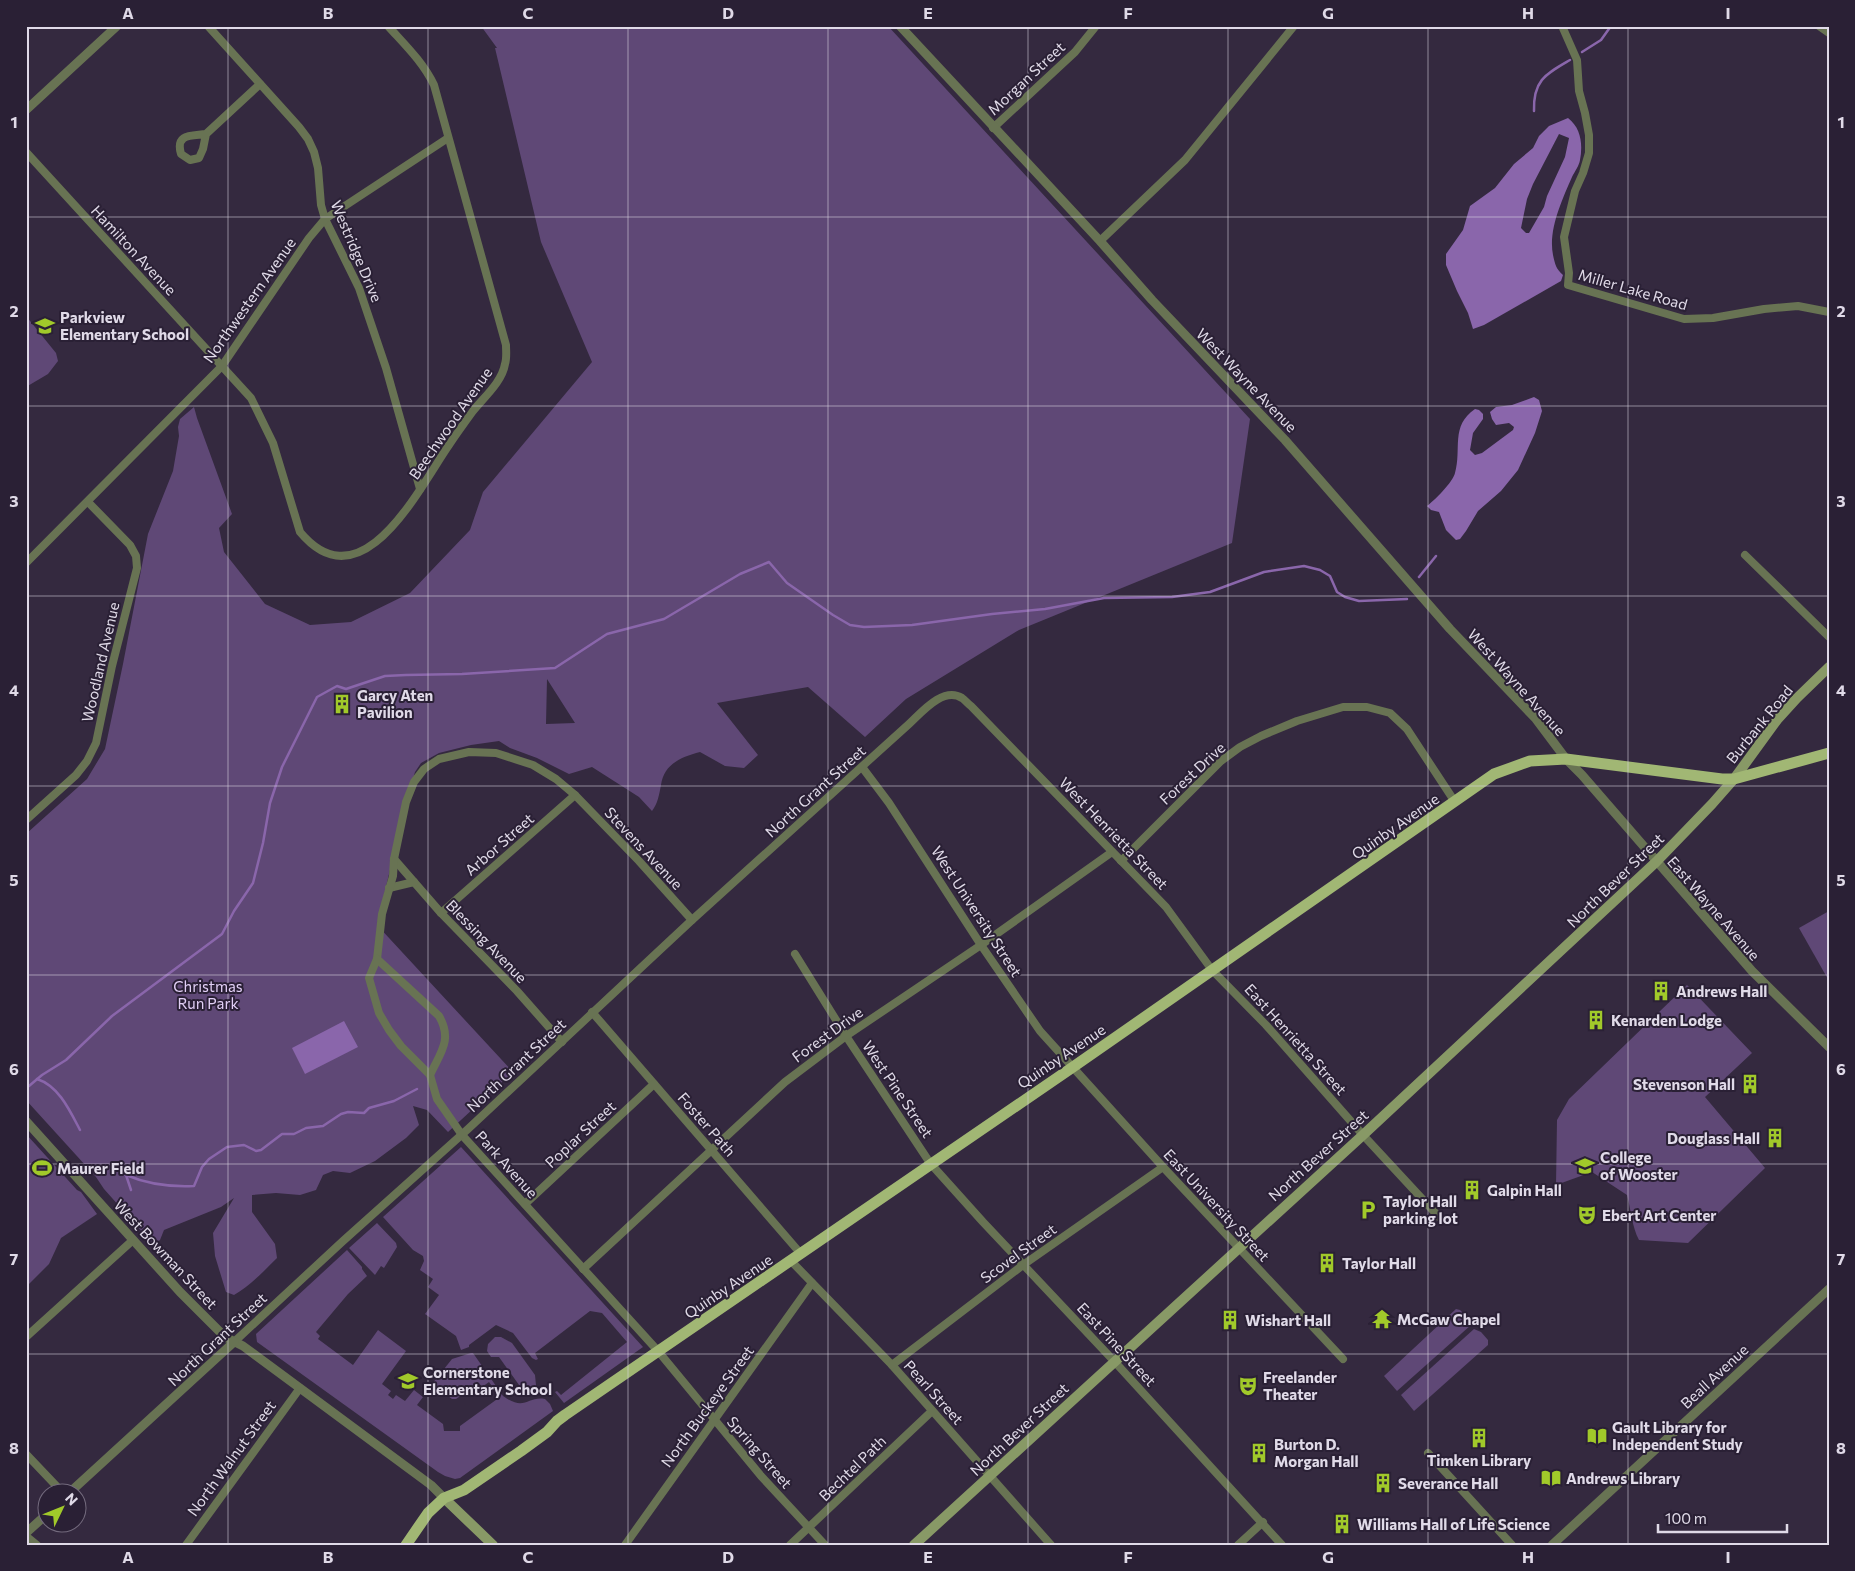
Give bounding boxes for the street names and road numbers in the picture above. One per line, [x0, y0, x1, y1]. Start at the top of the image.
street label: Morgan Street [984, 38, 1068, 118]
street label: Westridge Drive [327, 197, 387, 305]
street label: Hamilton Avenue [88, 201, 180, 299]
street label: Northwestern Avenue [199, 234, 299, 366]
street label: Miller Lake Road [1576, 265, 1690, 313]
street label: West Wayne Avenue [1193, 324, 1301, 436]
street label: Beechwood Avenue [405, 363, 495, 482]
street label: Woodland Avenue [77, 600, 123, 724]
street label: West Wayne Avenue [1464, 625, 1570, 739]
street label: Burbank Road [1722, 681, 1796, 767]
street label: Forest Drive [1156, 738, 1229, 808]
street label: North Grant Street [761, 741, 869, 841]
street label: West Henrietta Street [1056, 773, 1172, 893]
street label: Quinby Avenue [1348, 789, 1442, 863]
street label: Stevens Avenue [601, 803, 687, 893]
street label: Arbor Street [461, 809, 537, 879]
street label: North Bever Street [1563, 829, 1667, 931]
street label: West University Street [928, 842, 1026, 980]
street label: East Wayne Avenue [1664, 852, 1764, 964]
street label: Blessing Avenue [443, 896, 531, 986]
street label: East Henrietta Street [1241, 980, 1351, 1098]
street label: Forest Drive [788, 1002, 866, 1066]
street label: North Grant Street [463, 1015, 569, 1115]
street label: Quinby Avenue [1014, 1020, 1109, 1092]
street label: West Pine Street [859, 1037, 937, 1141]
street label: Foster Path [674, 1088, 740, 1160]
street label: Poplar Street [541, 1097, 619, 1171]
street label: North Bever Street [1264, 1106, 1372, 1204]
street label: Park Avenue [472, 1127, 542, 1201]
street label: East University Street [1160, 1145, 1274, 1265]
street label: West Bowman Street [111, 1196, 221, 1312]
street label: Scovel Street [977, 1219, 1059, 1287]
street label: Quinby Avenue [681, 1250, 776, 1322]
street label: North Grant Street [164, 1289, 270, 1389]
street label: East Pine Street [1074, 1299, 1160, 1389]
street label: Beall Avenue [1676, 1340, 1752, 1412]
street label: North Buckeye Street [657, 1342, 757, 1470]
street label: Pearl Street [901, 1356, 967, 1428]
street label: North Bever Street [966, 1379, 1072, 1479]
street label: North Walnut Street [183, 1397, 279, 1519]
street label: Spring Street [724, 1412, 796, 1492]
street label: Bechtel Path [815, 1432, 889, 1504]

